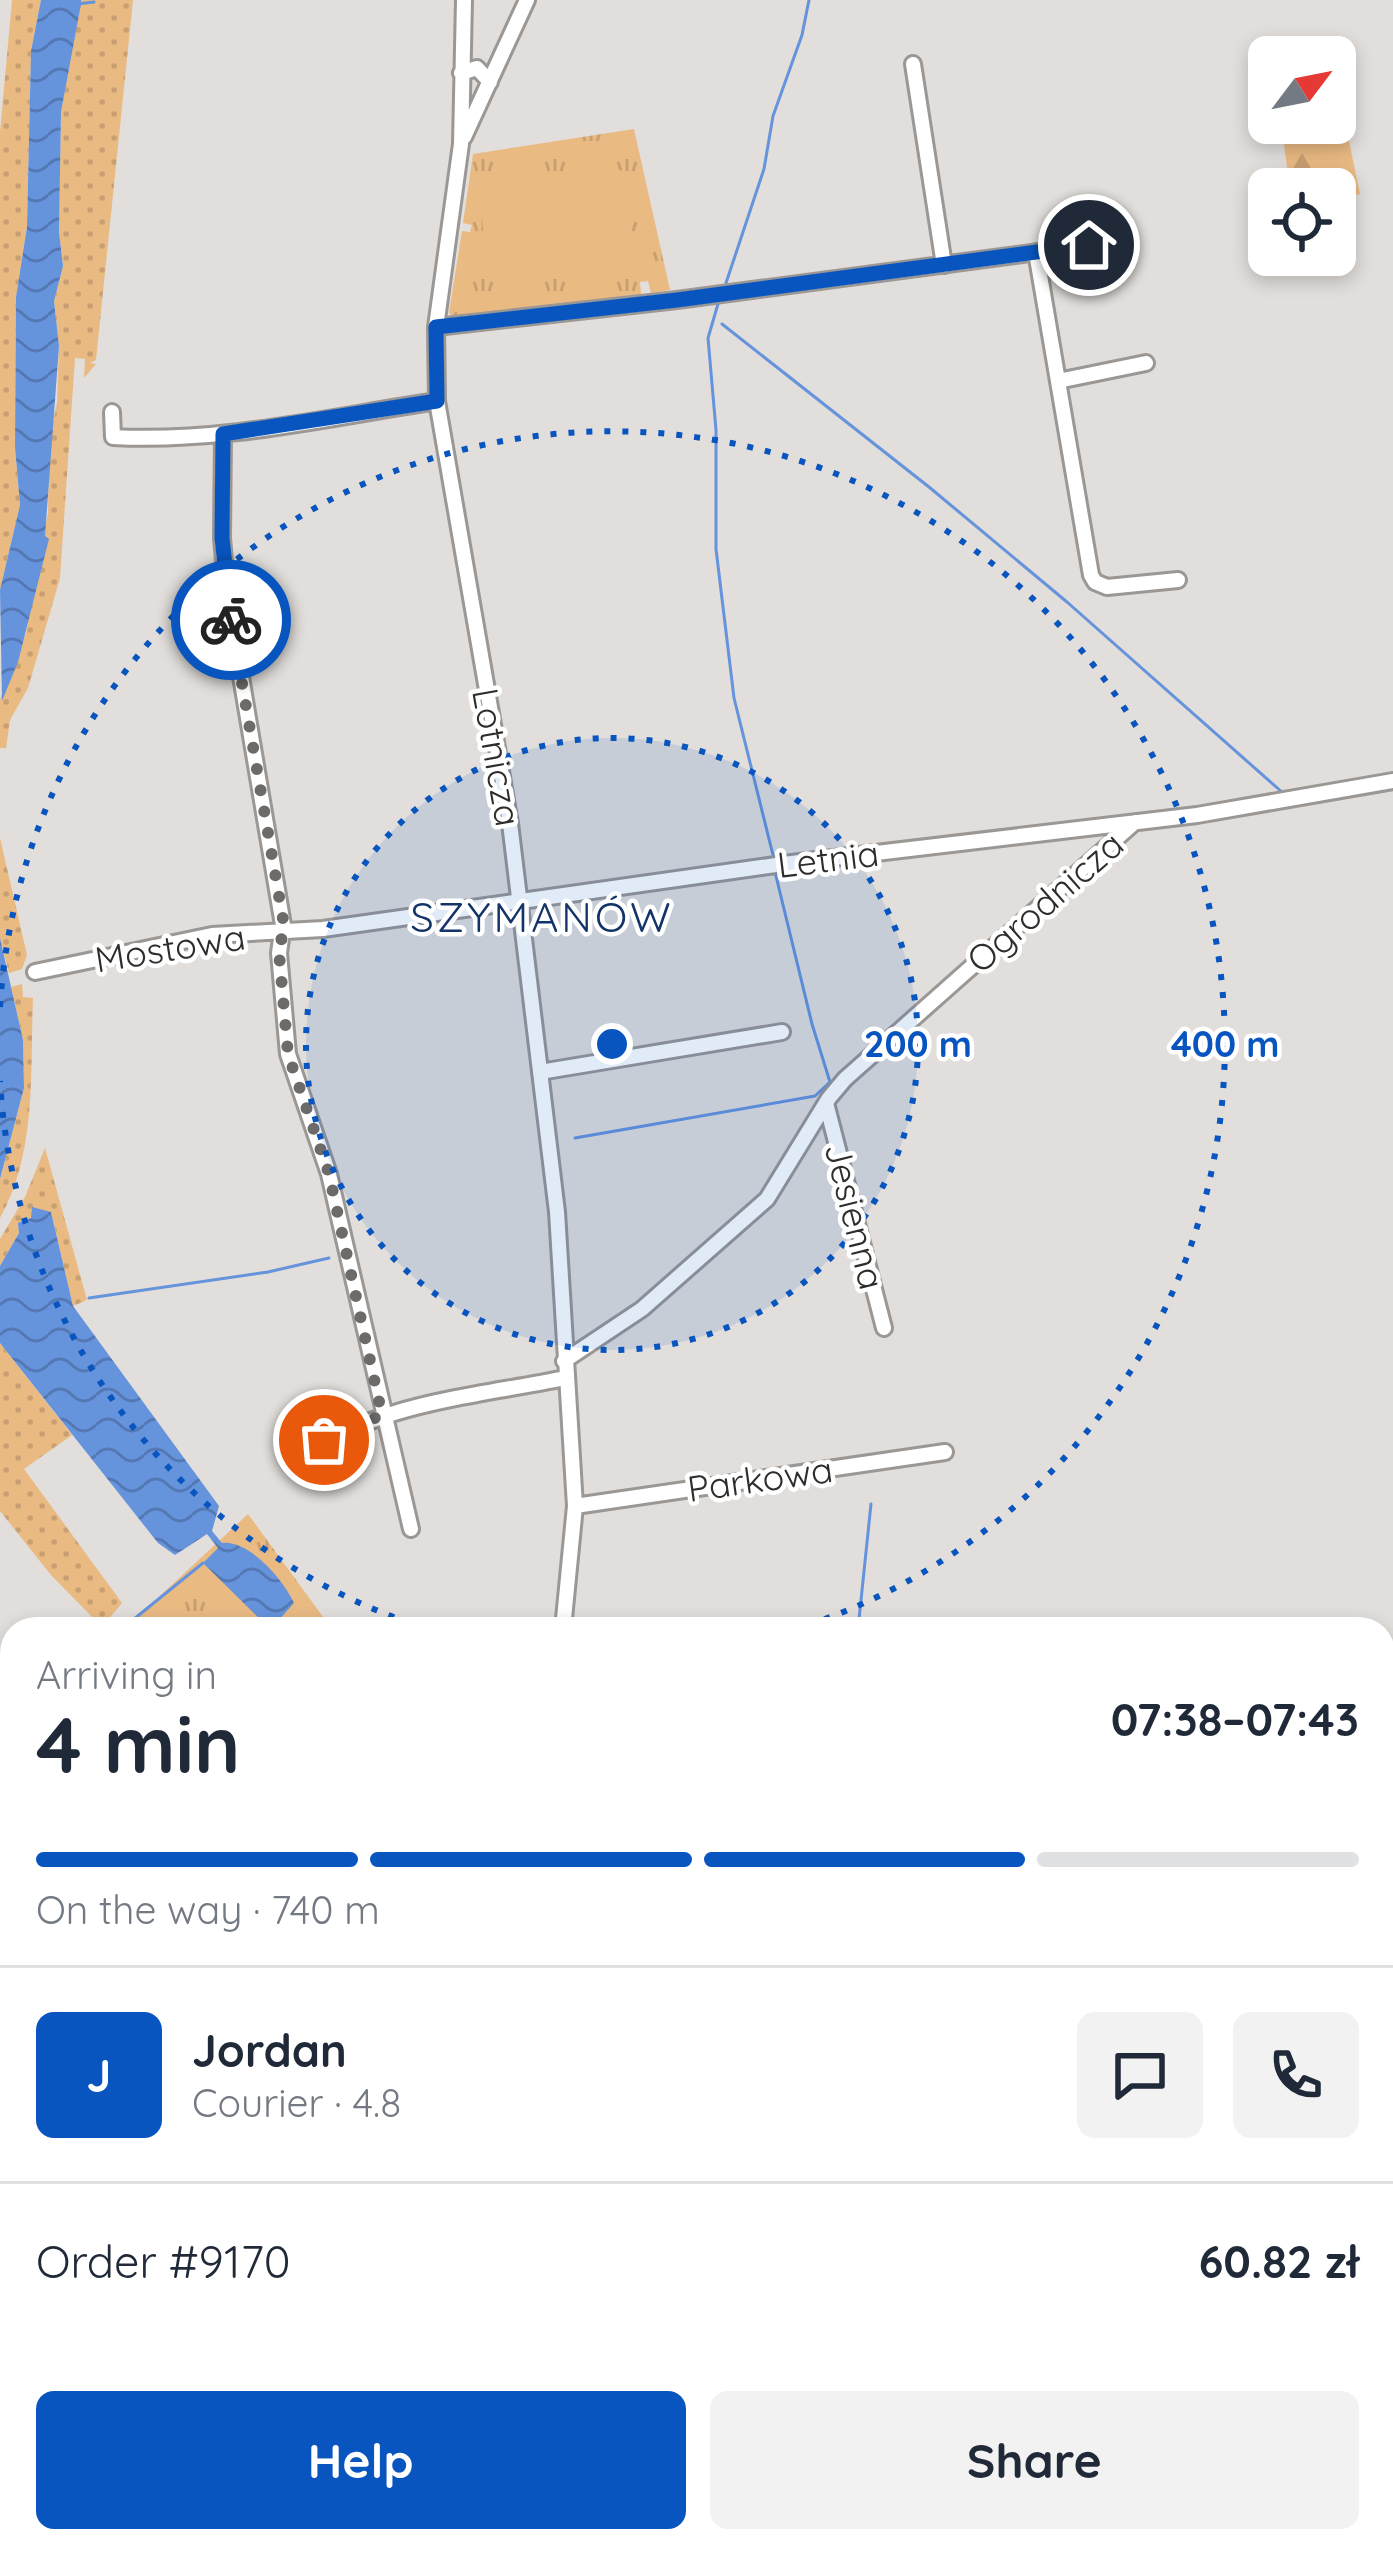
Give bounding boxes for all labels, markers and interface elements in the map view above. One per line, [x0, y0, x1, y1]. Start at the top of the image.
north arrow [1248, 36, 1356, 144]
map controls [1248, 36, 1356, 276]
button: locate [1248, 168, 1356, 276]
pin [1038, 194, 1140, 296]
icon: home [1056, 212, 1122, 278]
courier [171, 560, 291, 680]
icon: bike [198, 587, 264, 653]
street label: Lotnicza [463, 684, 532, 829]
street label: Ogrodnicza [957, 821, 1132, 982]
street label: Letnia [775, 830, 881, 887]
district label: SZYMANÓW [410, 890, 674, 943]
street label: Mostowa [92, 913, 248, 982]
text: 200 m [864, 1021, 972, 1066]
text: 400 m [1171, 1021, 1279, 1066]
centre of rings [591, 1023, 633, 1065]
street label: Jesienna [816, 1138, 895, 1294]
pin [273, 1389, 375, 1491]
icon: bag [291, 1407, 357, 1473]
street label: Parkowa [684, 1446, 835, 1511]
text: Arriving in [36, 1650, 217, 1699]
text: 07:38–07:43 [1111, 1691, 1359, 1747]
text: 4 min [36, 1695, 241, 1793]
text: On the way · 740 m [36, 1885, 380, 1934]
button: chat [1077, 2012, 1203, 2138]
button: phone [1233, 2012, 1359, 2138]
text: Jordan [192, 2022, 347, 2078]
text: J [87, 2047, 111, 2103]
text: Courier · 4.8 [192, 2078, 401, 2127]
text: Order #9170 [36, 2233, 291, 2289]
text: 60.82 zł [1198, 2233, 1359, 2289]
button: Help [36, 2391, 686, 2529]
button: Share [710, 2391, 1359, 2529]

